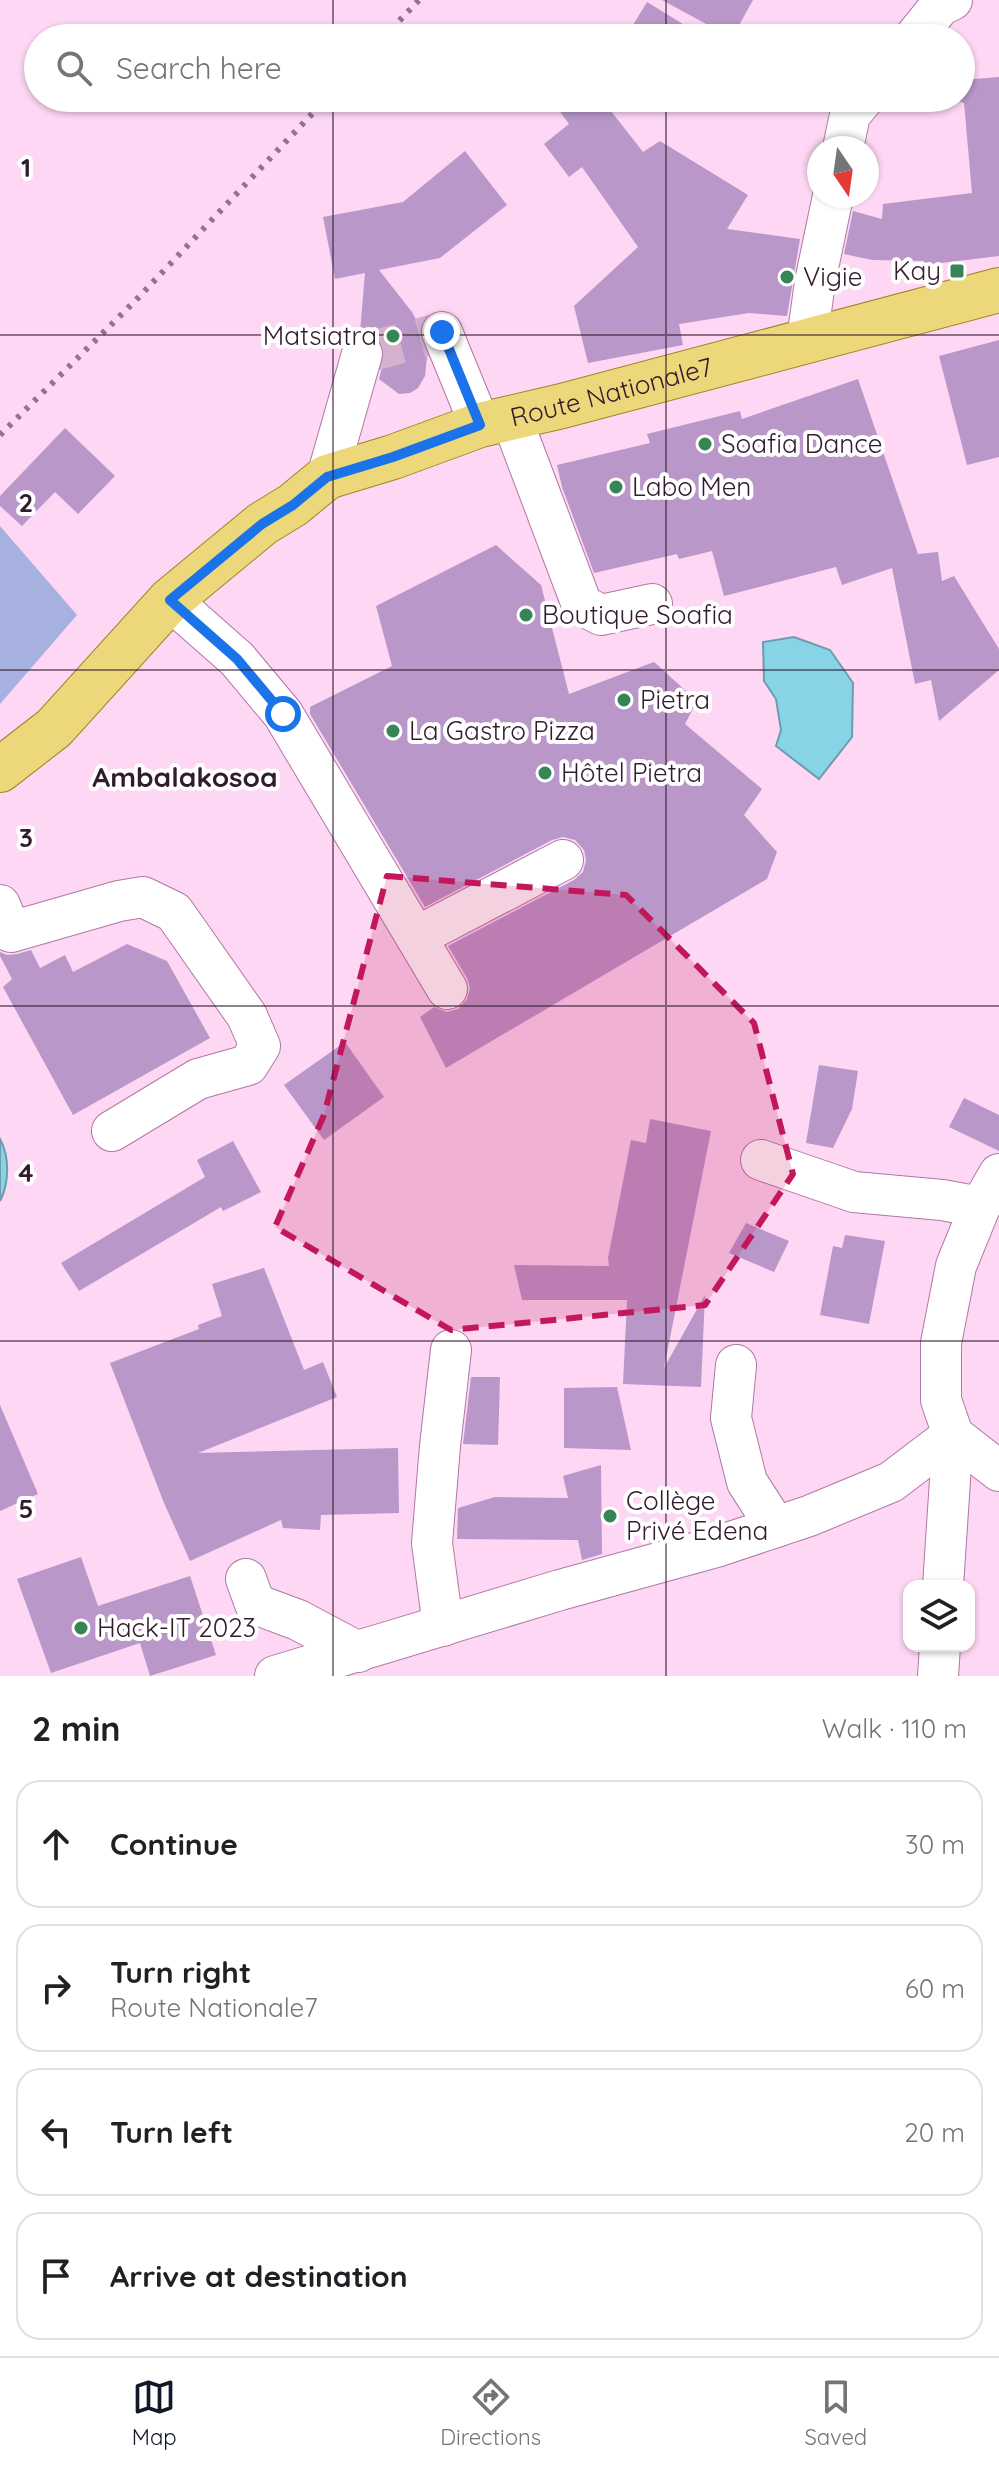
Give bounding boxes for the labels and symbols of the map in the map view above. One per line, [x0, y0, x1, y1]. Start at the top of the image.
north arrow [807, 136, 879, 208]
text: 1 [21, 151, 31, 184]
place label: Kay [893, 254, 941, 287]
place label: Vigie [803, 260, 862, 293]
marker: Kay [948, 262, 966, 280]
marker: Vigie [778, 268, 796, 286]
route end [424, 314, 460, 350]
place label: Matsiatra [263, 319, 377, 352]
marker: Matsiatra [384, 327, 402, 345]
street label: Route Nationale7 [507, 350, 716, 433]
place label: Soafia Dance [721, 427, 882, 460]
marker: Soafia Dance [696, 435, 714, 453]
place label: Labo Men [632, 470, 751, 503]
marker: Labo Men [607, 478, 625, 496]
text: 2 [19, 486, 33, 519]
place label: Boutique Soafia [542, 598, 733, 631]
marker: Boutique Soafia [517, 606, 535, 624]
place label: Pietra [640, 683, 710, 716]
marker: Pietra [615, 691, 633, 709]
route start [265, 696, 301, 732]
place label: La Gastro Pizza [409, 714, 595, 747]
marker: La Gastro Pizza [384, 722, 402, 740]
place label: Hôtel Pietra [561, 756, 702, 789]
district label: Ambalakosoa [92, 759, 278, 794]
marker: Hôtel Pietra [536, 764, 554, 782]
text: 3 [19, 821, 33, 854]
text: 4 [18, 1156, 34, 1189]
place label: Collège Privé Edena [626, 1484, 768, 1547]
text: 5 [19, 1492, 33, 1525]
marker: Collège Privé Edena [601, 1507, 619, 1525]
place label: Hack-IT 2023 [97, 1611, 256, 1644]
marker: Hack-IT 2023 [72, 1619, 90, 1637]

